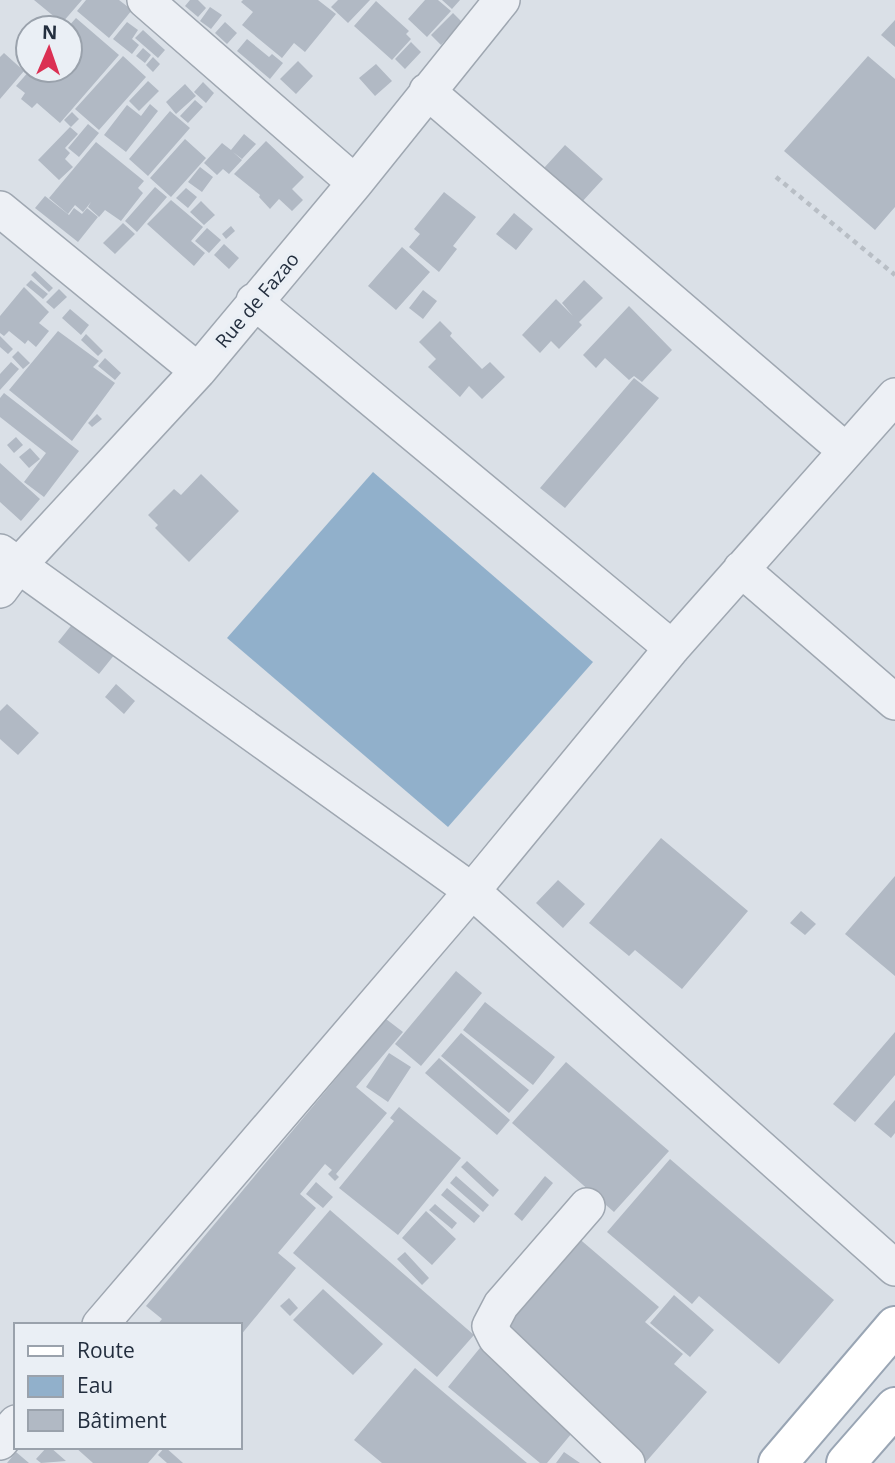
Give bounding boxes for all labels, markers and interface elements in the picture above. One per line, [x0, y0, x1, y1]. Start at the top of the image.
north arrow [14, 14, 84, 84]
text: N [41, 19, 58, 45]
street label: Rue de Fazao [209, 247, 305, 353]
legend [14, 1323, 242, 1449]
text: Route [77, 1336, 135, 1364]
text: Eau [77, 1371, 113, 1399]
text: Bâtiment [77, 1406, 167, 1434]

